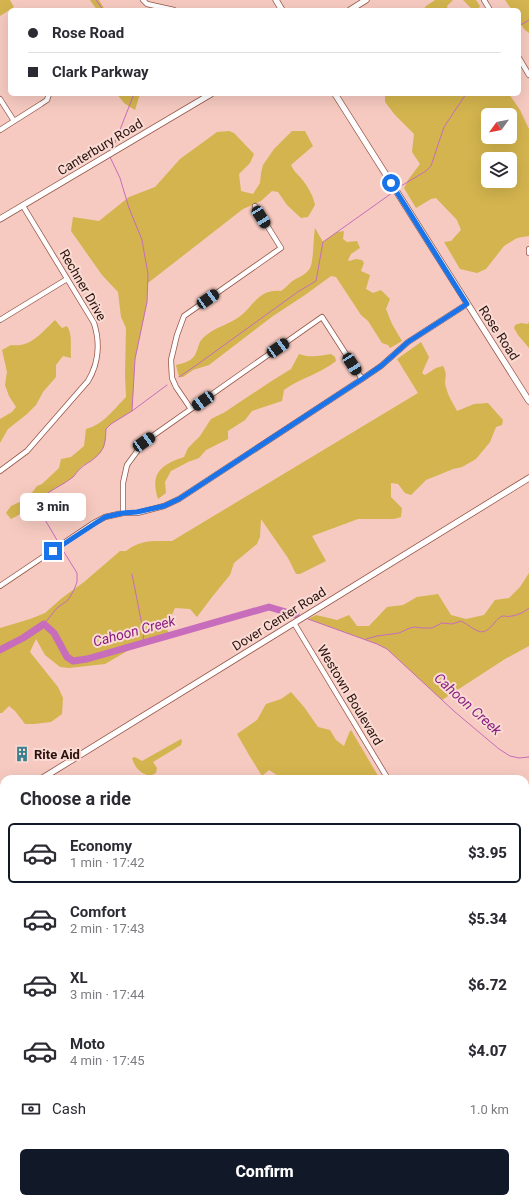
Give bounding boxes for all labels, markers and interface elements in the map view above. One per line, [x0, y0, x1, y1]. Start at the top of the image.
text: Rose Road [52, 24, 124, 42]
text: Clark Parkway [52, 63, 149, 81]
north arrow [481, 108, 517, 144]
map controls [481, 108, 517, 188]
street label: Canterbury Road [55, 116, 145, 178]
button: layers [481, 152, 517, 188]
route start [382, 174, 400, 192]
car [250, 204, 272, 230]
street label: Rechner Drive [57, 247, 109, 323]
car [195, 287, 221, 311]
street label: Rose Road [476, 303, 522, 363]
car [265, 336, 291, 360]
car [340, 351, 364, 377]
car [190, 389, 216, 413]
car [131, 430, 157, 454]
callout: 3 min [20, 493, 86, 521]
text: 3 min [37, 499, 69, 514]
route end [44, 542, 62, 560]
street label: Dover Center Road [229, 584, 329, 654]
water label: Cahoon Creek [91, 612, 178, 650]
street label: Westown Boulevard [314, 642, 386, 748]
water label: Cahoon Creek [431, 670, 506, 739]
building icon: Rite Aid [13, 745, 31, 763]
place label: Rite Aid [34, 747, 80, 762]
text: Choose a ride [20, 788, 131, 809]
icon: car [22, 835, 58, 871]
text: Economy [70, 837, 132, 855]
text: $3.95 [468, 844, 507, 862]
text: 1 min · 17:42 [70, 855, 145, 870]
icon: car [22, 901, 58, 937]
text: Comfort [70, 903, 126, 921]
text: $5.34 [468, 910, 507, 928]
text: 2 min · 17:43 [70, 921, 145, 936]
icon: car [22, 967, 58, 1003]
text: XL [70, 969, 88, 987]
text: $6.72 [468, 976, 507, 994]
text: 3 min · 17:44 [70, 987, 145, 1002]
icon: car [22, 1033, 58, 1069]
text: Moto [70, 1035, 105, 1053]
text: $4.07 [468, 1042, 507, 1060]
text: 4 min · 17:45 [70, 1053, 145, 1068]
icon: cash [20, 1098, 42, 1120]
text: Cash [52, 1100, 86, 1118]
text: 1.0 km [470, 1102, 509, 1117]
button: Confirm [20, 1149, 509, 1195]

